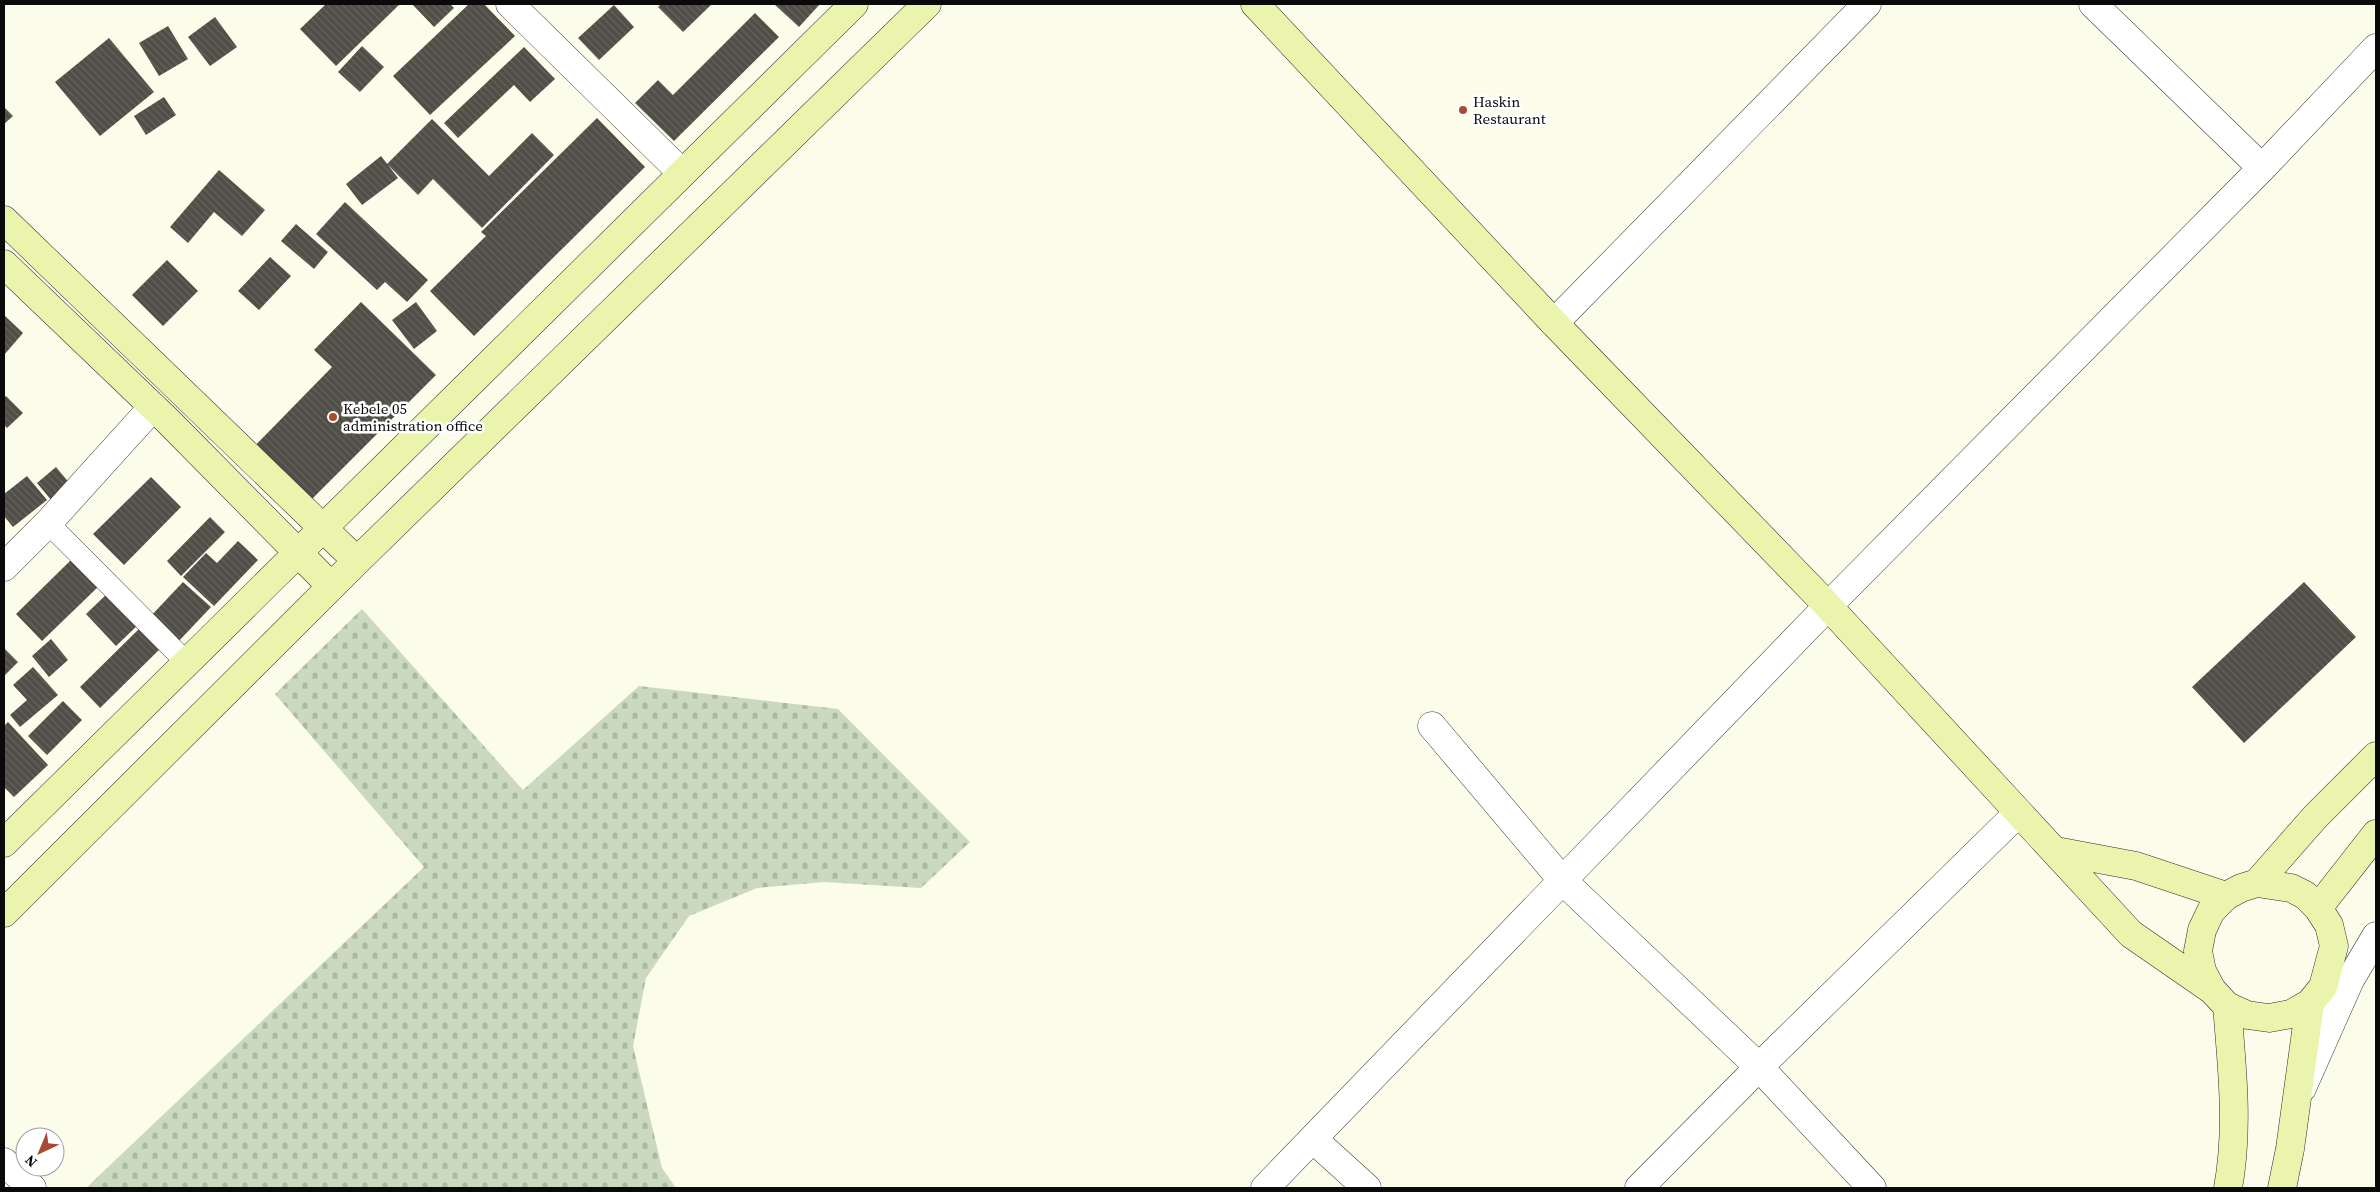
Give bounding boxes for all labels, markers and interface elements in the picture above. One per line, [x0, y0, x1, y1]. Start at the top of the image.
place label: Haskin Restaurant [1473, 91, 1546, 129]
marker: Haskin Restaurant [1457, 104, 1469, 116]
place label: Kebele 05 administration office [343, 398, 483, 436]
marker: Kebele 05 administration office [327, 411, 339, 423]
north arrow [15, 1127, 65, 1177]
text: N [20, 1151, 42, 1172]

